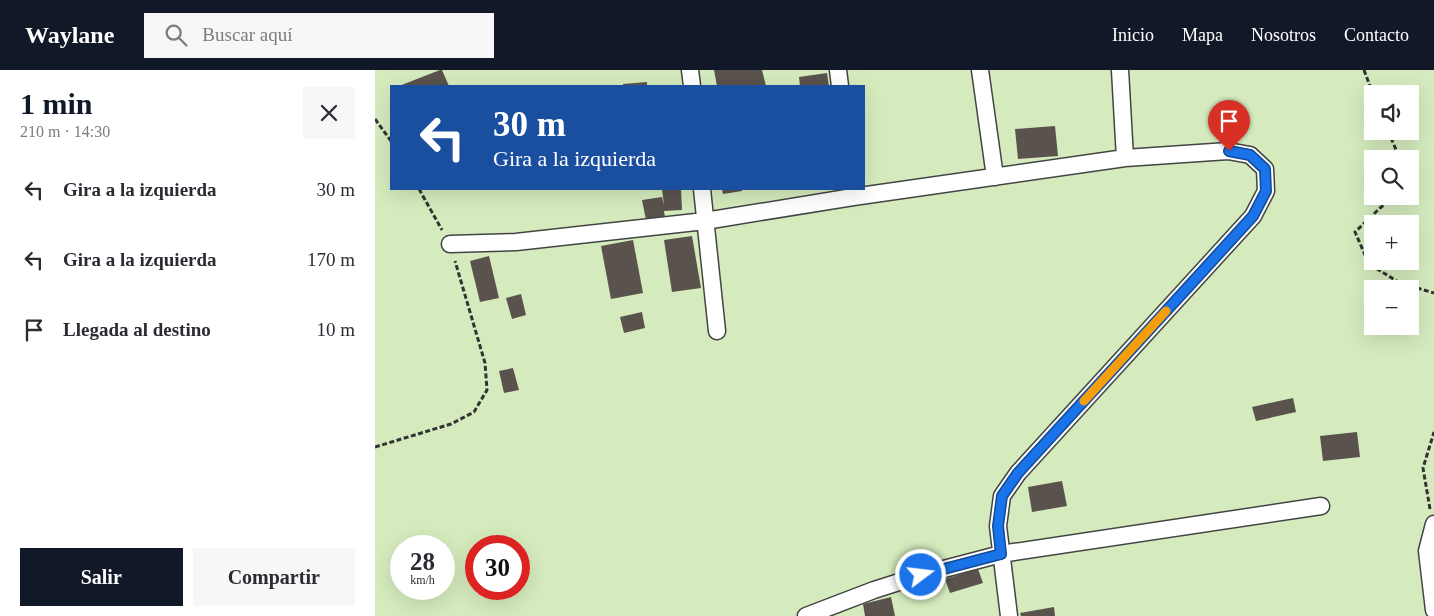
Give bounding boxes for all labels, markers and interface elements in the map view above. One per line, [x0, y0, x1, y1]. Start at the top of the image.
search box [144, 13, 494, 58]
icon: search [162, 21, 190, 49]
text: Waylane [25, 22, 114, 48]
text: Buscar aquí [202, 24, 293, 45]
text: Inicio [1112, 25, 1154, 45]
text: Mapa [1182, 25, 1223, 45]
text: Nosotros [1251, 25, 1316, 45]
text: Contacto [1344, 25, 1409, 45]
map controls [1364, 85, 1419, 335]
button: sound [1364, 85, 1419, 140]
text: 1 min [20, 87, 93, 120]
button: close [303, 87, 355, 139]
pin [1208, 100, 1250, 151]
icon: left [410, 105, 475, 170]
text: 30 m [493, 105, 566, 144]
icon: arrive [1215, 107, 1243, 135]
text: 210 m · 14:30 [20, 123, 110, 140]
text: Gira a la izquierda [493, 146, 656, 171]
button: search [1364, 150, 1419, 205]
icon: left [20, 176, 48, 204]
text: Gira a la izquierda [63, 179, 217, 200]
text: 30 m [316, 179, 355, 200]
button: + [1364, 215, 1419, 270]
icon: left [20, 246, 48, 274]
text: Gira a la izquierda [63, 249, 217, 270]
text: 170 m [307, 249, 355, 270]
button: − [1364, 280, 1419, 335]
icon: arrive [20, 316, 48, 344]
text: Llegada al destino [63, 319, 211, 340]
text: 10 m [316, 319, 355, 340]
speed limit sign: 30 [465, 535, 530, 600]
button: Salir [20, 548, 183, 606]
button: Compartir [193, 548, 355, 606]
text: 28 [410, 548, 435, 575]
position arrow [894, 548, 946, 600]
text: km/h [410, 573, 435, 587]

